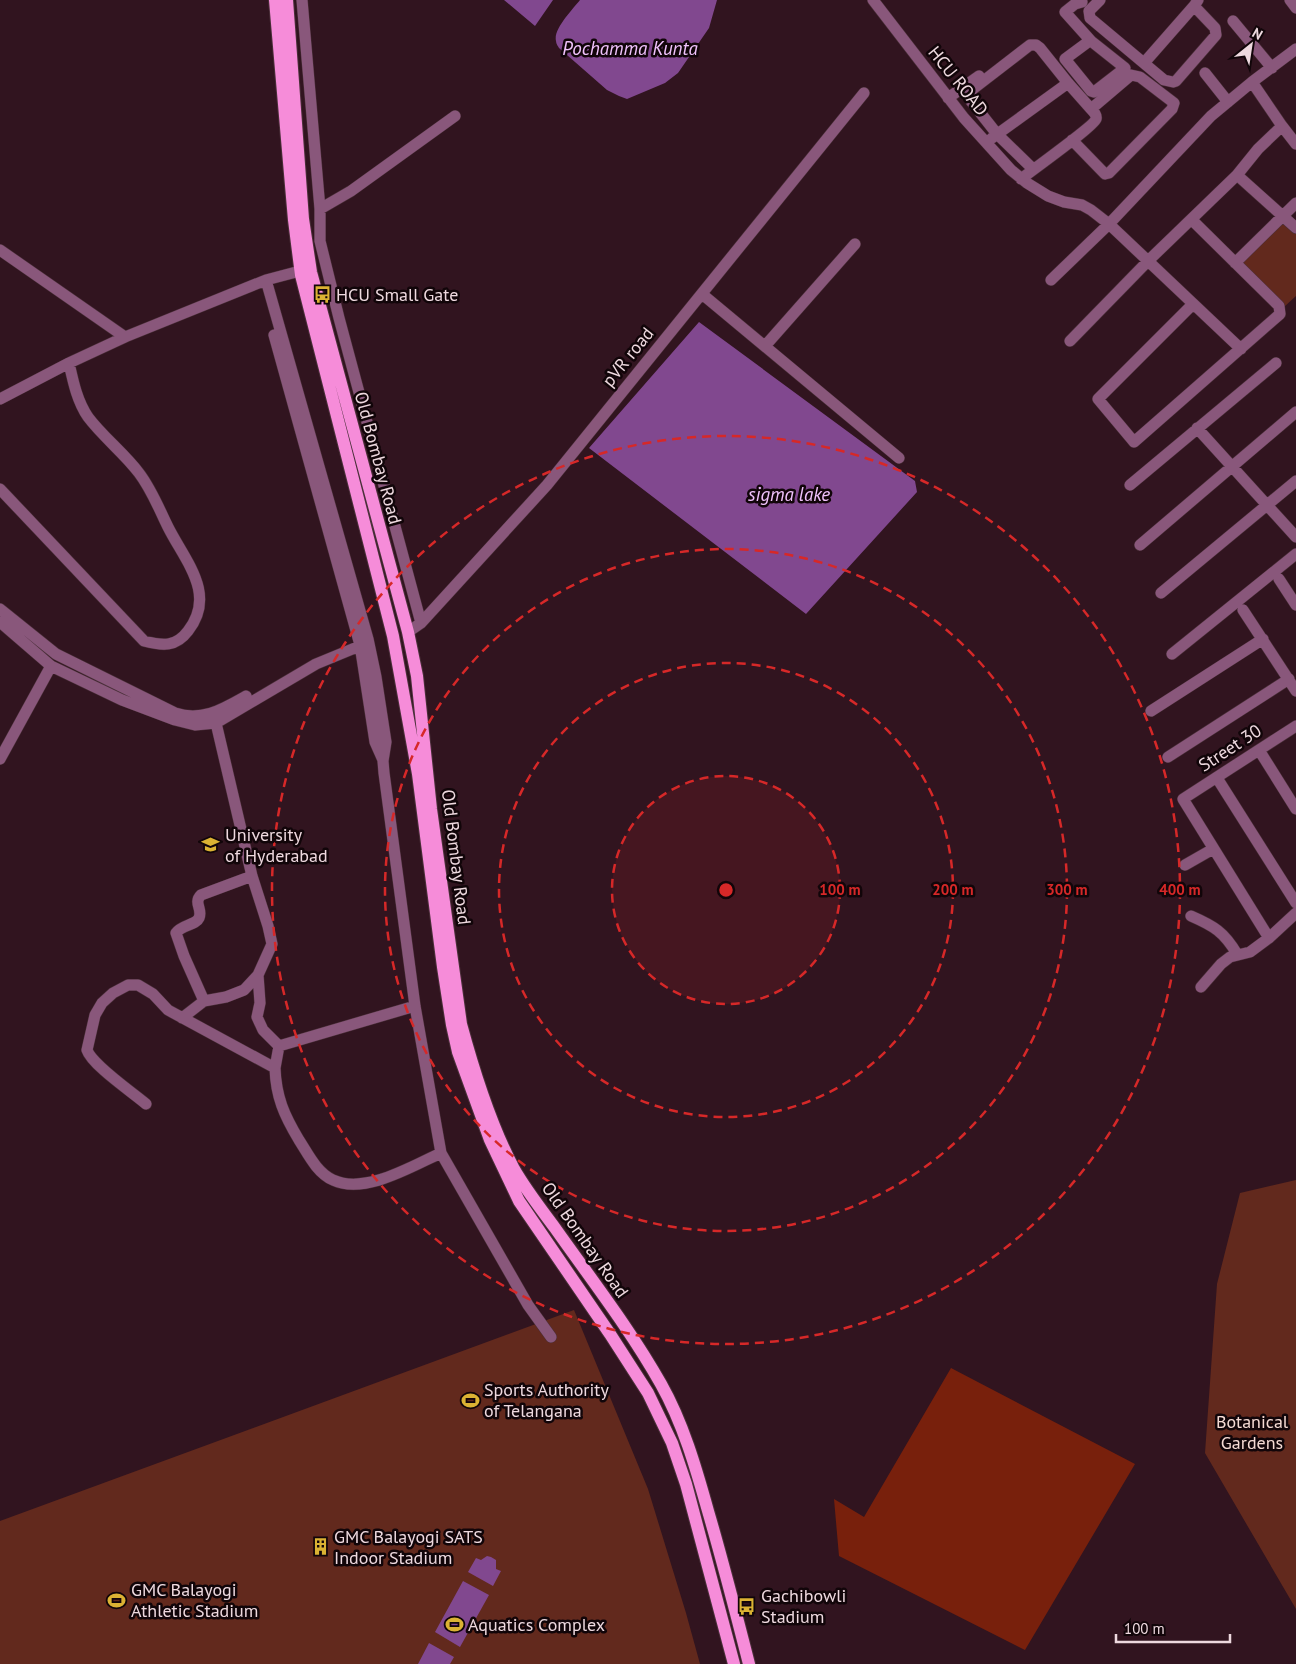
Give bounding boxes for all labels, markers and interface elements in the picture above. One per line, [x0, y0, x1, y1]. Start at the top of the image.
north arrow [1226, 20, 1276, 70]
text: N [1249, 24, 1266, 44]
water label: Pochamma Kunta [562, 36, 698, 60]
street label: HCU ROAD [923, 41, 993, 120]
place label: HCU Small Gate [336, 283, 458, 306]
bus stop icon: HCU Small Gate [312, 285, 332, 305]
street label: pVR road [597, 322, 659, 391]
street label: Old Bombay Road [350, 389, 407, 527]
water label: sigma lake [748, 482, 830, 506]
street label: Street 30 [1194, 719, 1266, 776]
street label: Old Bombay Road [437, 788, 476, 926]
place label: University of Hyderabad [225, 823, 328, 867]
school or university icon: University of Hyderabad [201, 835, 221, 855]
text: 100 m [819, 880, 861, 899]
text: 200 m [932, 880, 974, 899]
text: 300 m [1046, 880, 1088, 899]
text: 400 m [1159, 880, 1201, 899]
centre of rings [717, 881, 735, 899]
street label: Old Bombay Road [537, 1177, 634, 1302]
place label: Sports Authority of Telangana [484, 1378, 609, 1422]
sports icon: Sports Authority of Telangana [460, 1390, 480, 1410]
park label: Botanical Gardens [1216, 1410, 1289, 1454]
place label: GMC Balayogi SATS Indoor Stadium [334, 1525, 483, 1569]
building icon: GMC Balayogi SATS Indoor Stadium [310, 1537, 330, 1557]
place label: GMC Balayogi Athletic Stadium [131, 1578, 258, 1622]
place label: Gachibowli Stadium [761, 1584, 846, 1628]
sports icon: GMC Balayogi Athletic Stadium [107, 1590, 127, 1610]
bus stop icon: Gachibowli Stadium [737, 1596, 757, 1616]
scale bar [1116, 1612, 1230, 1644]
place label: Aquatics Complex [468, 1613, 605, 1636]
sports icon: Aquatics Complex [444, 1615, 464, 1635]
text: 100 m [1124, 1619, 1165, 1638]

